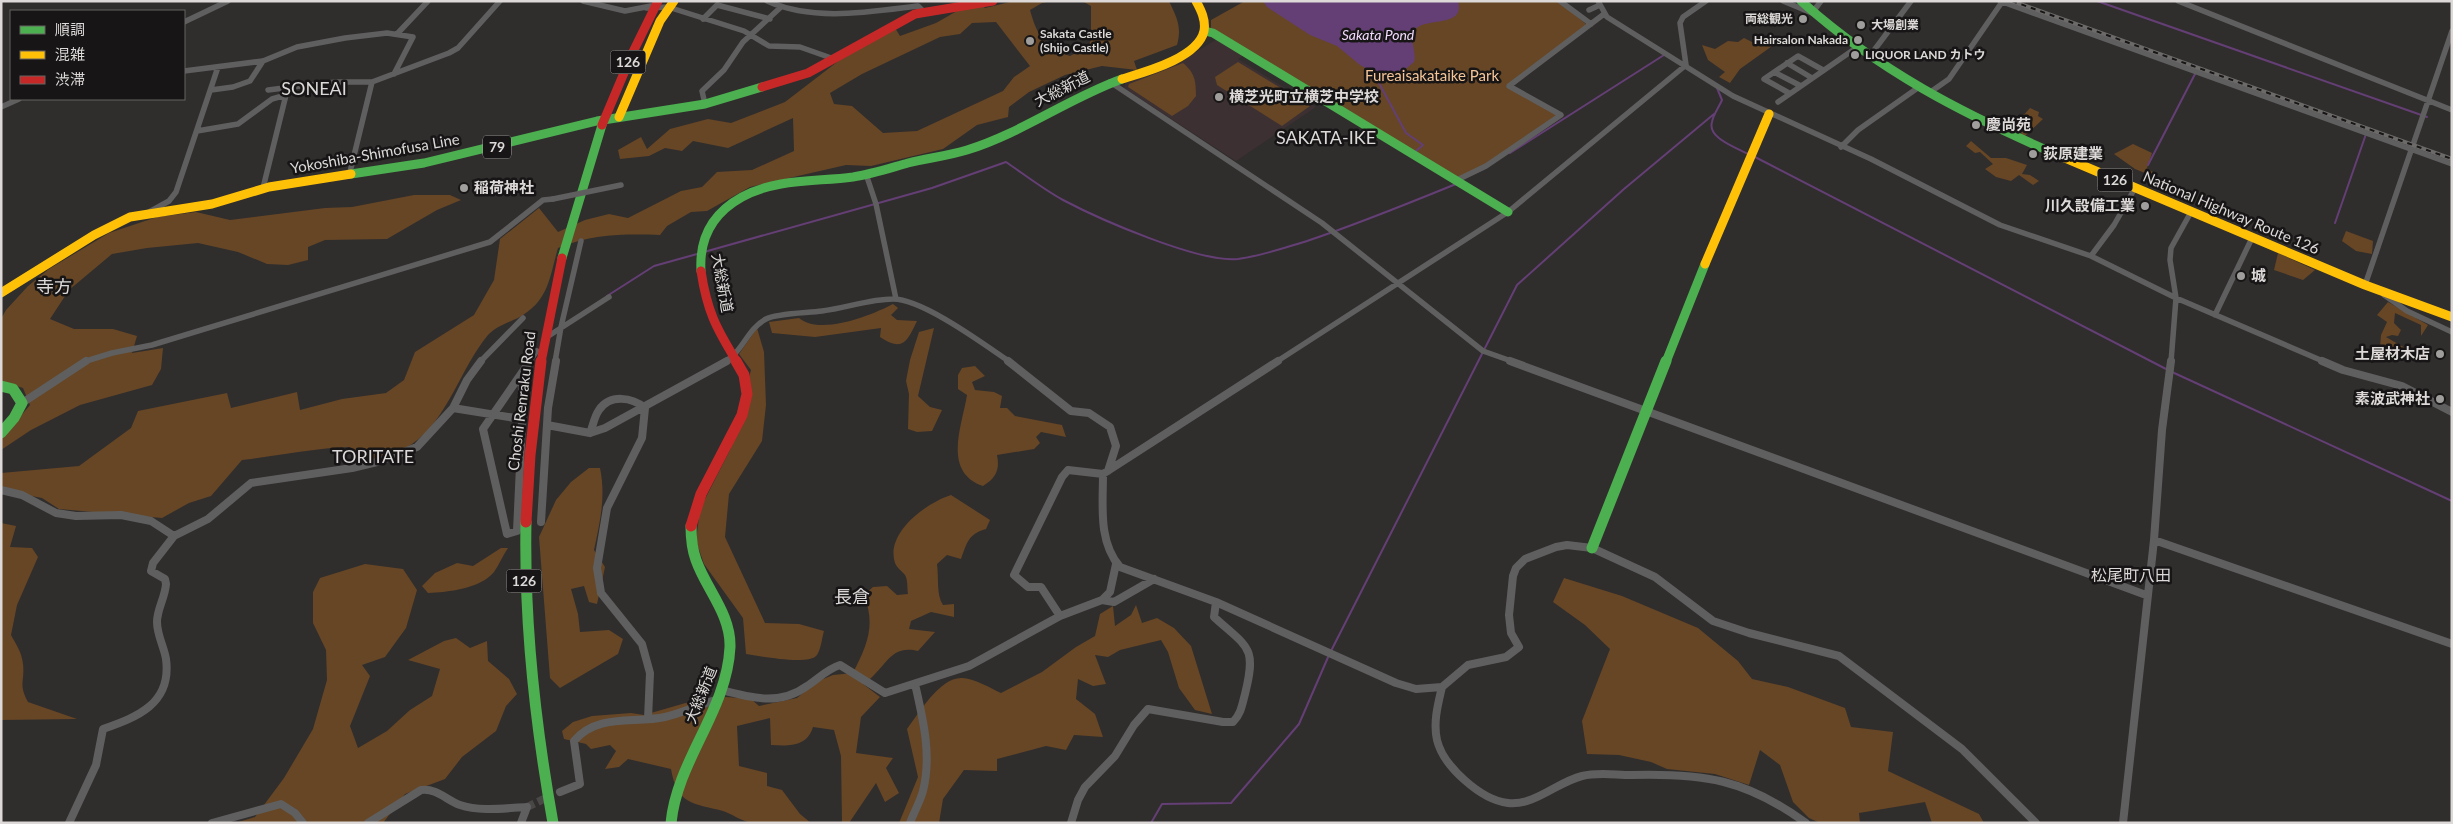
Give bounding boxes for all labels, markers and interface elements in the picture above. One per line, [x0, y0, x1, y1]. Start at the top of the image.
legend [10, 10, 185, 100]
place label: 両総観光 [1745, 11, 1793, 26]
marker: 両総観光 [1797, 13, 1809, 25]
place label: 大場創業 [1871, 17, 1919, 32]
marker: 大場創業 [1855, 19, 1867, 31]
text: 順調 [55, 20, 85, 38]
place label: Sakata Castle (Shijo Castle) [1040, 26, 1112, 55]
water label: Sakata Pond [1342, 26, 1415, 43]
place label: Hairsalon Nakada [1754, 32, 1848, 47]
marker: Hairsalon Nakada [1852, 34, 1864, 46]
marker: Sakata Castle (Shijo Castle) [1024, 35, 1036, 47]
text: 混雑 [55, 45, 85, 63]
place label: LIQUOR LAND カトウ [1865, 47, 1986, 62]
marker: LIQUOR LAND カトウ [1849, 49, 1861, 61]
road number: 126 [610, 51, 646, 74]
street label: 大総新道 [1031, 66, 1092, 110]
park label: Fureaisakataike Park [1365, 66, 1499, 84]
text: 渋滞 [55, 70, 85, 88]
district label: SONEAI [281, 77, 347, 99]
place label: 横芝光町立横芝中学校 [1229, 87, 1379, 105]
marker: 横芝光町立横芝中学校 [1213, 91, 1225, 103]
place label: 慶尚苑 [1986, 115, 2031, 133]
marker: 慶尚苑 [1970, 119, 1982, 131]
district label: SAKATA-IKE [1276, 126, 1376, 148]
street label: Yokoshiba-Shimofusa Line [289, 129, 461, 177]
road number: 79 [483, 136, 511, 158]
place label: 荻原建業 [2043, 144, 2103, 162]
marker: 荻原建業 [2027, 148, 2039, 160]
street label: National Highway Route 126 [2141, 167, 2323, 258]
road number: 126 [2098, 168, 2132, 192]
place label: 稲荷神社 [474, 178, 534, 196]
marker: 稲荷神社 [458, 182, 470, 194]
place label: 川久設備工業 [2045, 196, 2135, 214]
marker: 川久設備工業 [2139, 200, 2151, 212]
street label: 大総新道 [709, 252, 737, 314]
place label: 城 [2251, 266, 2266, 284]
marker: 城 [2235, 270, 2247, 282]
district label: 寺方 [36, 275, 72, 297]
street label: Choshi Renraku Road [504, 330, 538, 472]
place label: 土屋材木店 [2355, 344, 2430, 362]
marker: 土屋材木店 [2434, 348, 2446, 360]
place label: 素波武神社 [2355, 389, 2430, 407]
marker: 素波武神社 [2434, 393, 2446, 405]
district label: TORITATE [332, 445, 414, 467]
district label: 松尾町八田 [2091, 565, 2171, 584]
road number: 126 [506, 570, 542, 592]
district label: 長倉 [834, 585, 870, 607]
street label: 大総新道 [680, 663, 720, 726]

